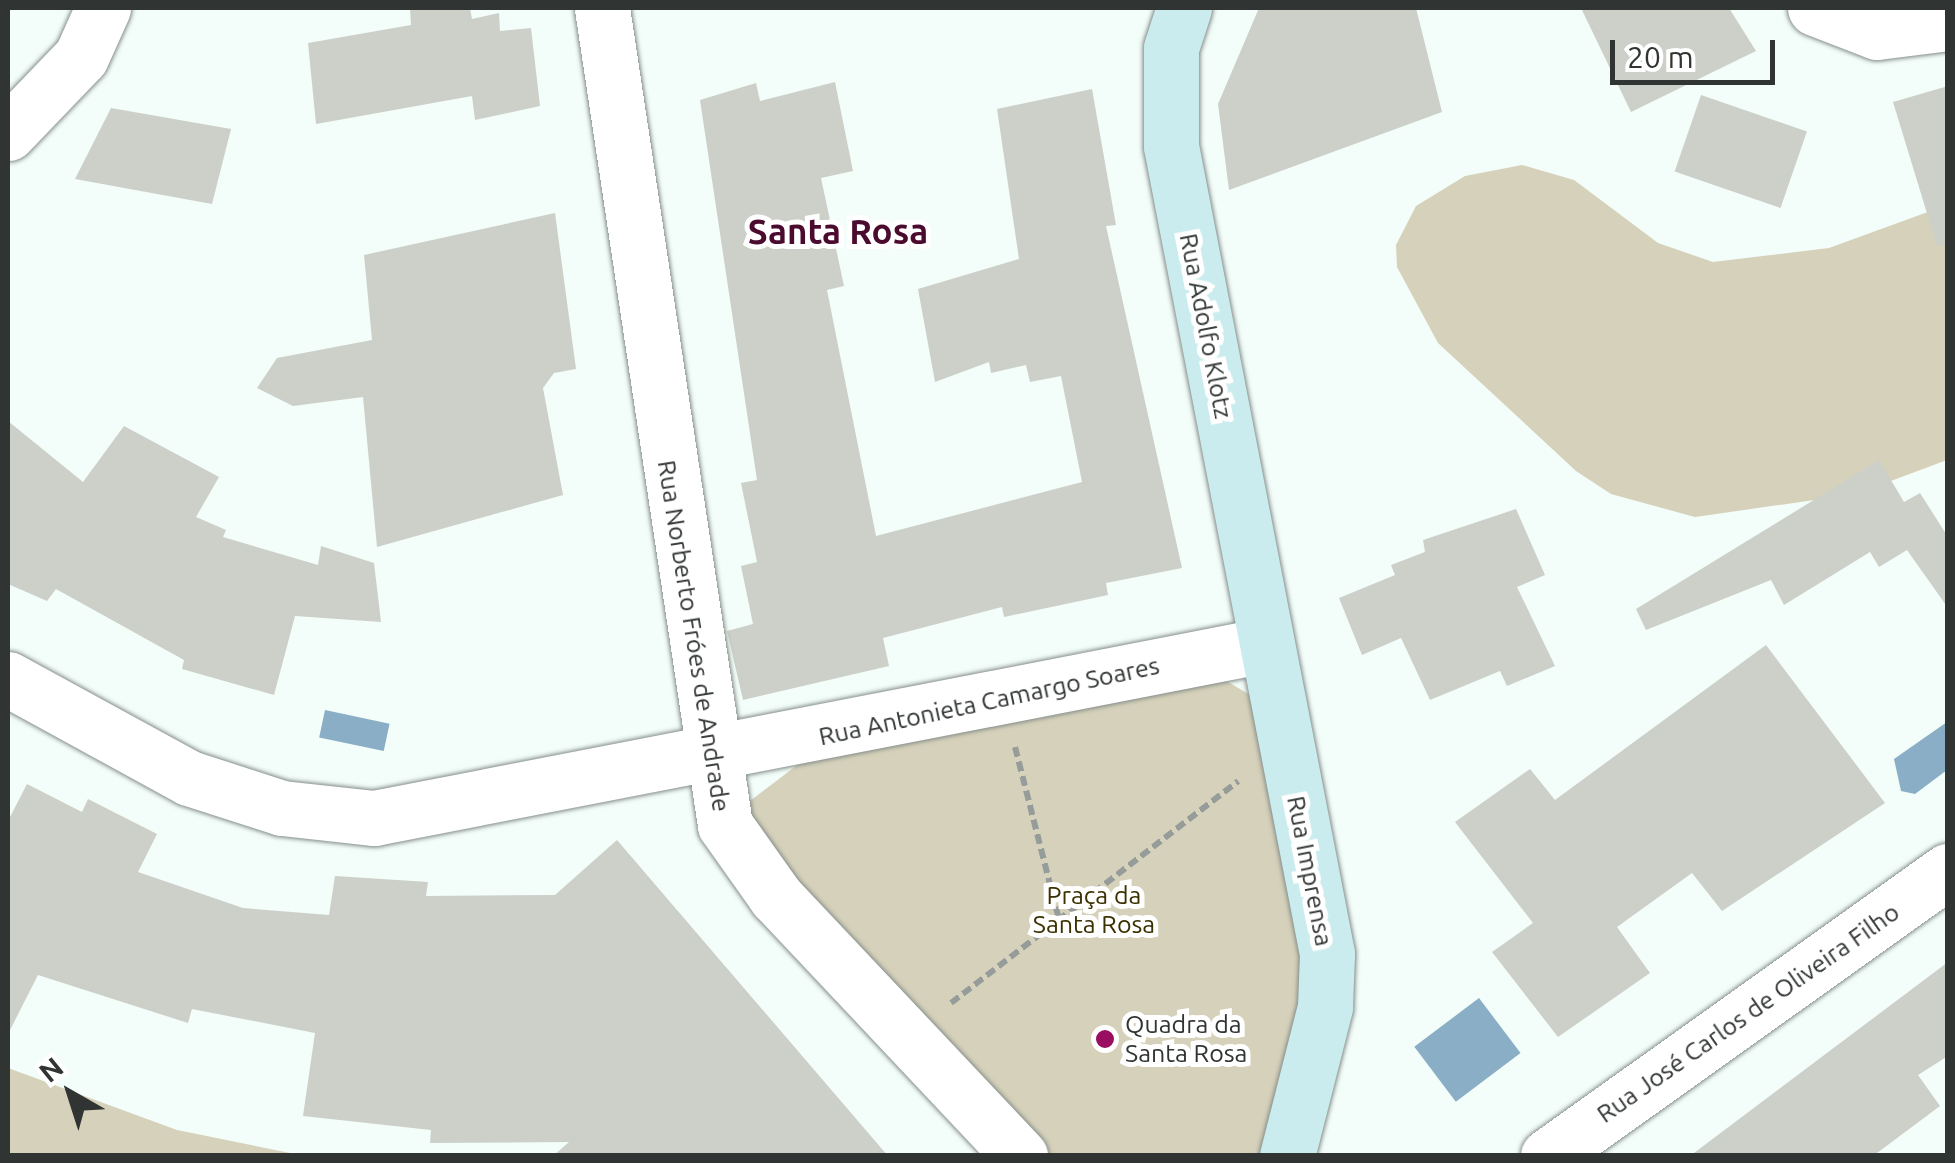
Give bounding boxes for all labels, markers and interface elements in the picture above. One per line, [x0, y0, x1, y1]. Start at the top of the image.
scale bar [1615, 20, 1780, 82]
text: 20 m [1627, 40, 1694, 74]
district label: Santa Rosa [748, 210, 928, 252]
street label: Rua Adolfo Klotz [1173, 231, 1239, 421]
street label: Rua Norberto Fróes de Andrade [651, 458, 737, 814]
street label: Rua Antonieta Camargo Soares [816, 650, 1162, 752]
street label: Rua Imprensa [1281, 793, 1339, 949]
park label: Praça da Santa Rosa [1033, 881, 1155, 940]
street label: Rua José Carlos de Oliveira Filho [1591, 897, 1905, 1129]
place label: Quadra da Santa Rosa [1125, 1010, 1247, 1069]
marker: Quadra da Santa Rosa [1094, 1028, 1116, 1050]
north arrow [20, 1043, 120, 1143]
text: N [33, 1051, 69, 1088]

